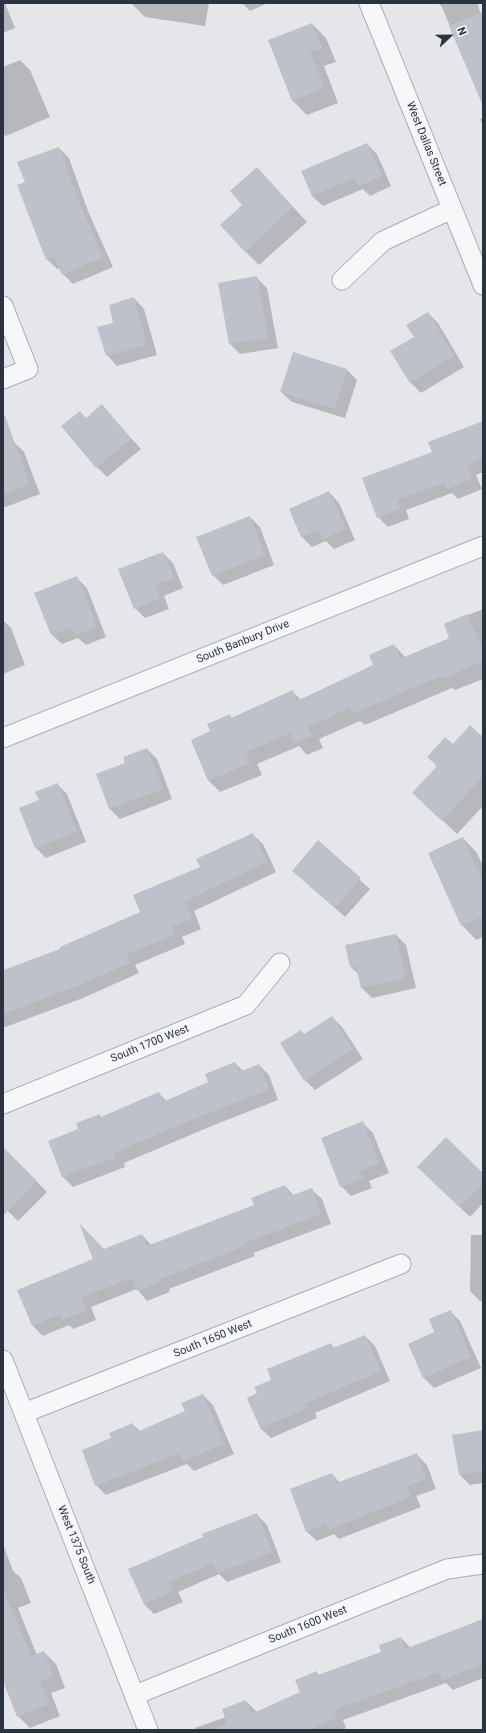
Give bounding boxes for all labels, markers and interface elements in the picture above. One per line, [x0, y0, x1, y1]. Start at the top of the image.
north arrow [430, 16, 470, 56]
text: N [454, 25, 469, 37]
street label: West Dallas Street [403, 100, 449, 188]
street label: South Banbury Drive [195, 617, 291, 667]
street label: South 1700 West [109, 1022, 191, 1066]
street label: South 1650 West [172, 1317, 254, 1361]
street label: West 1375 South [54, 1504, 98, 1586]
street label: South 1600 West [267, 1603, 349, 1647]

